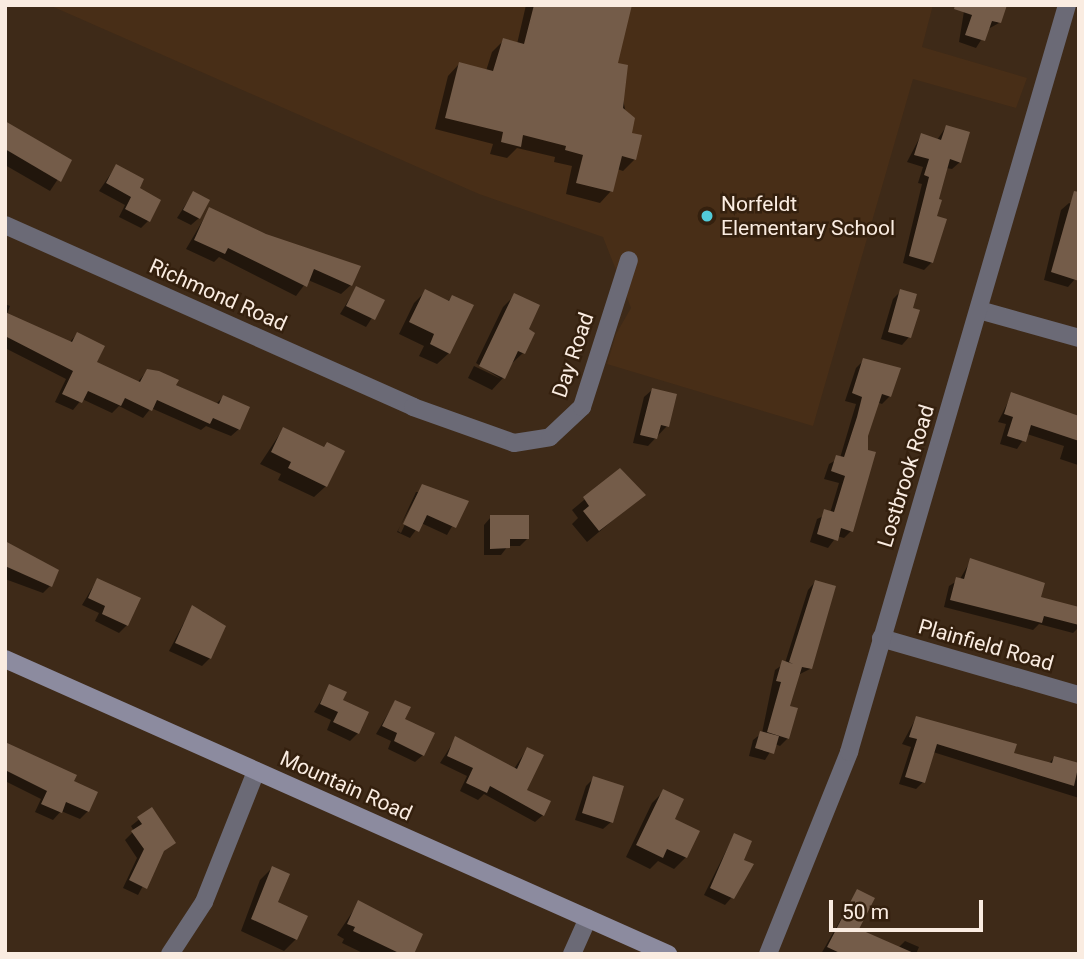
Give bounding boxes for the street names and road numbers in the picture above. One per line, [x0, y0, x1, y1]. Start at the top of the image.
street label: Richmond Road [145, 253, 291, 337]
street label: Day Road [547, 309, 599, 401]
street label: Lostbrook Road [872, 402, 940, 550]
street label: Plainfield Road [915, 614, 1057, 676]
street label: Mountain Road [276, 746, 416, 826]

